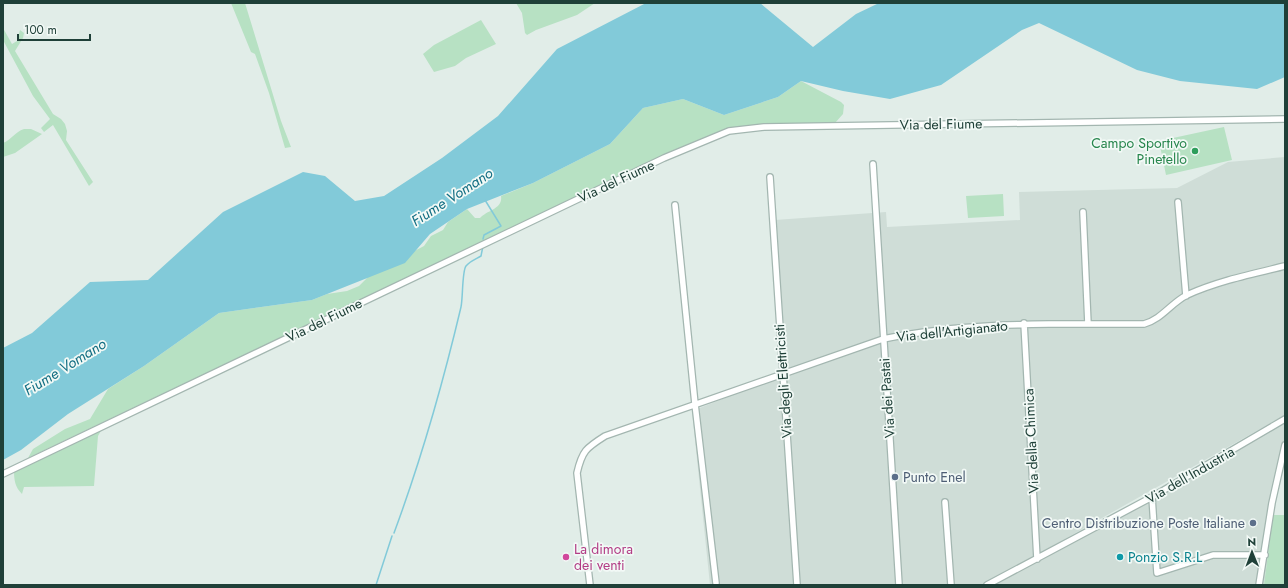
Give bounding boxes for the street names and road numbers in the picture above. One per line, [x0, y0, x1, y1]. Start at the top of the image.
street label: Via del Fiume [900, 113, 982, 135]
street label: Via del Fiume [574, 154, 658, 208]
street label: Via del Fiume [283, 293, 365, 347]
street label: Via dell'Artigianato [895, 315, 1009, 347]
street label: Via degli Elettricisti [769, 323, 797, 439]
street label: Via dei Pastai [874, 357, 900, 439]
street label: Via della Chimica [1018, 388, 1044, 494]
street label: Via dell'Industria [1142, 441, 1238, 509]

